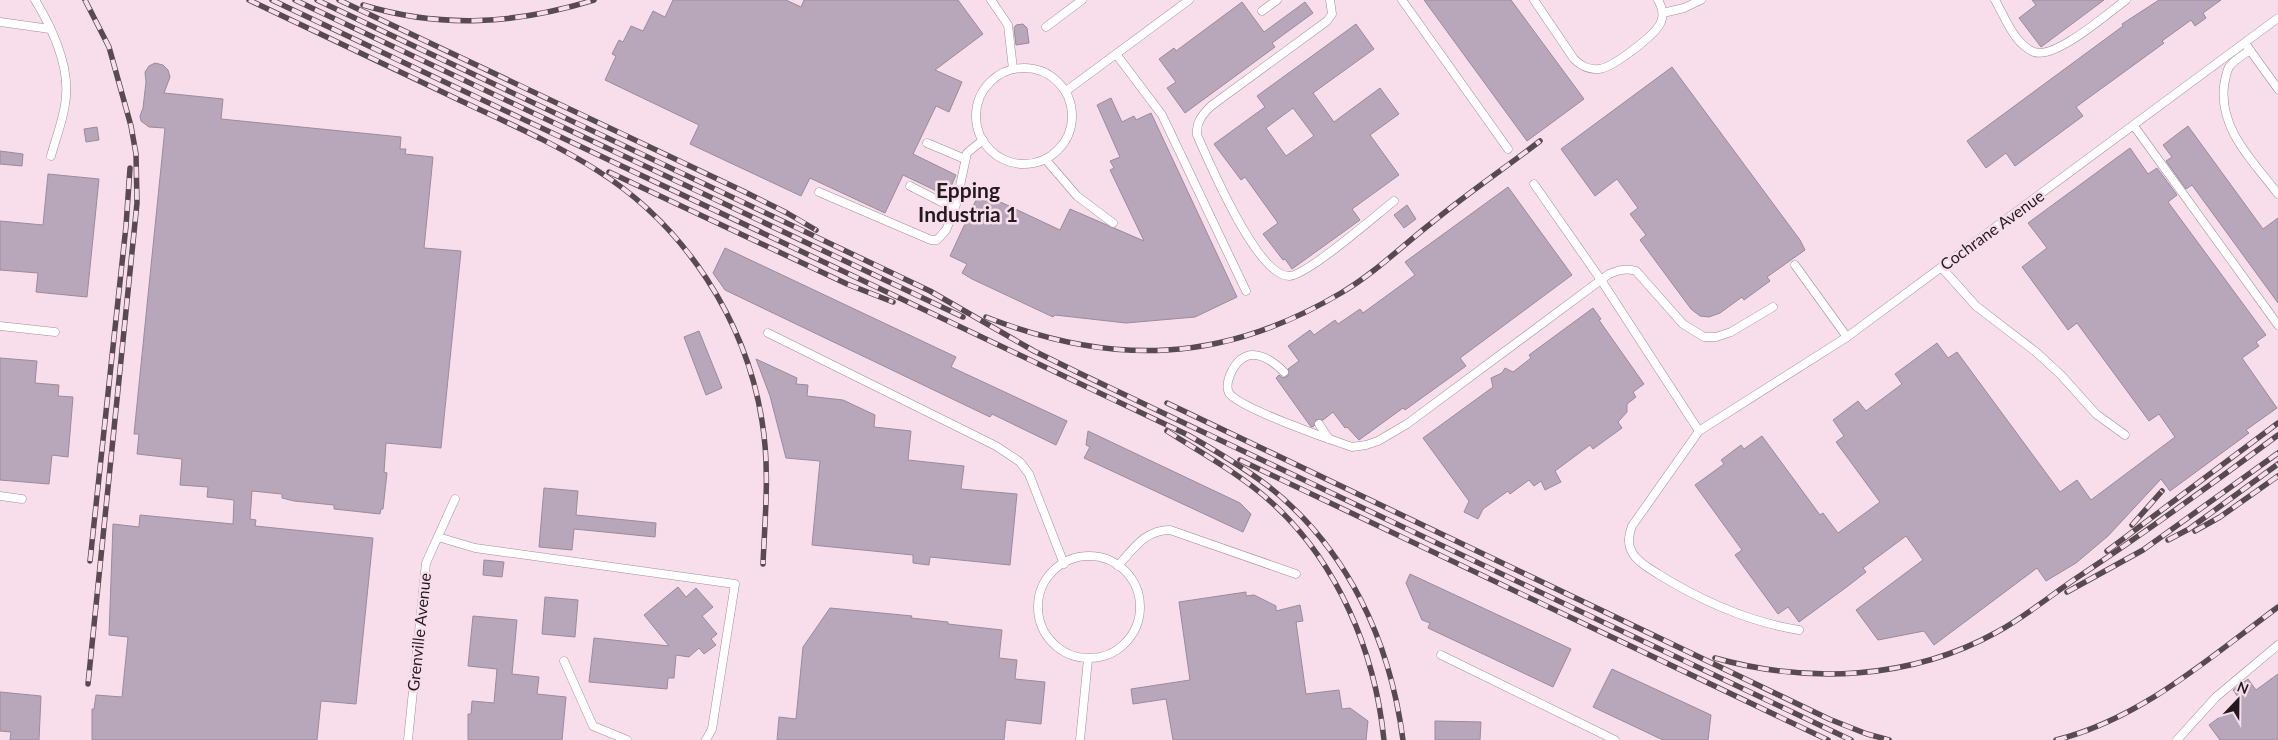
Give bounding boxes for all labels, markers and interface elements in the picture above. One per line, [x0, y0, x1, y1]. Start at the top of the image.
district label: Epping Industria 1 [918, 177, 1018, 226]
street label: Cochrane Avenue [1936, 186, 2047, 274]
street label: Grenville Avenue [403, 572, 434, 692]
north arrow [2213, 675, 2263, 725]
text: N [2235, 678, 2251, 697]

